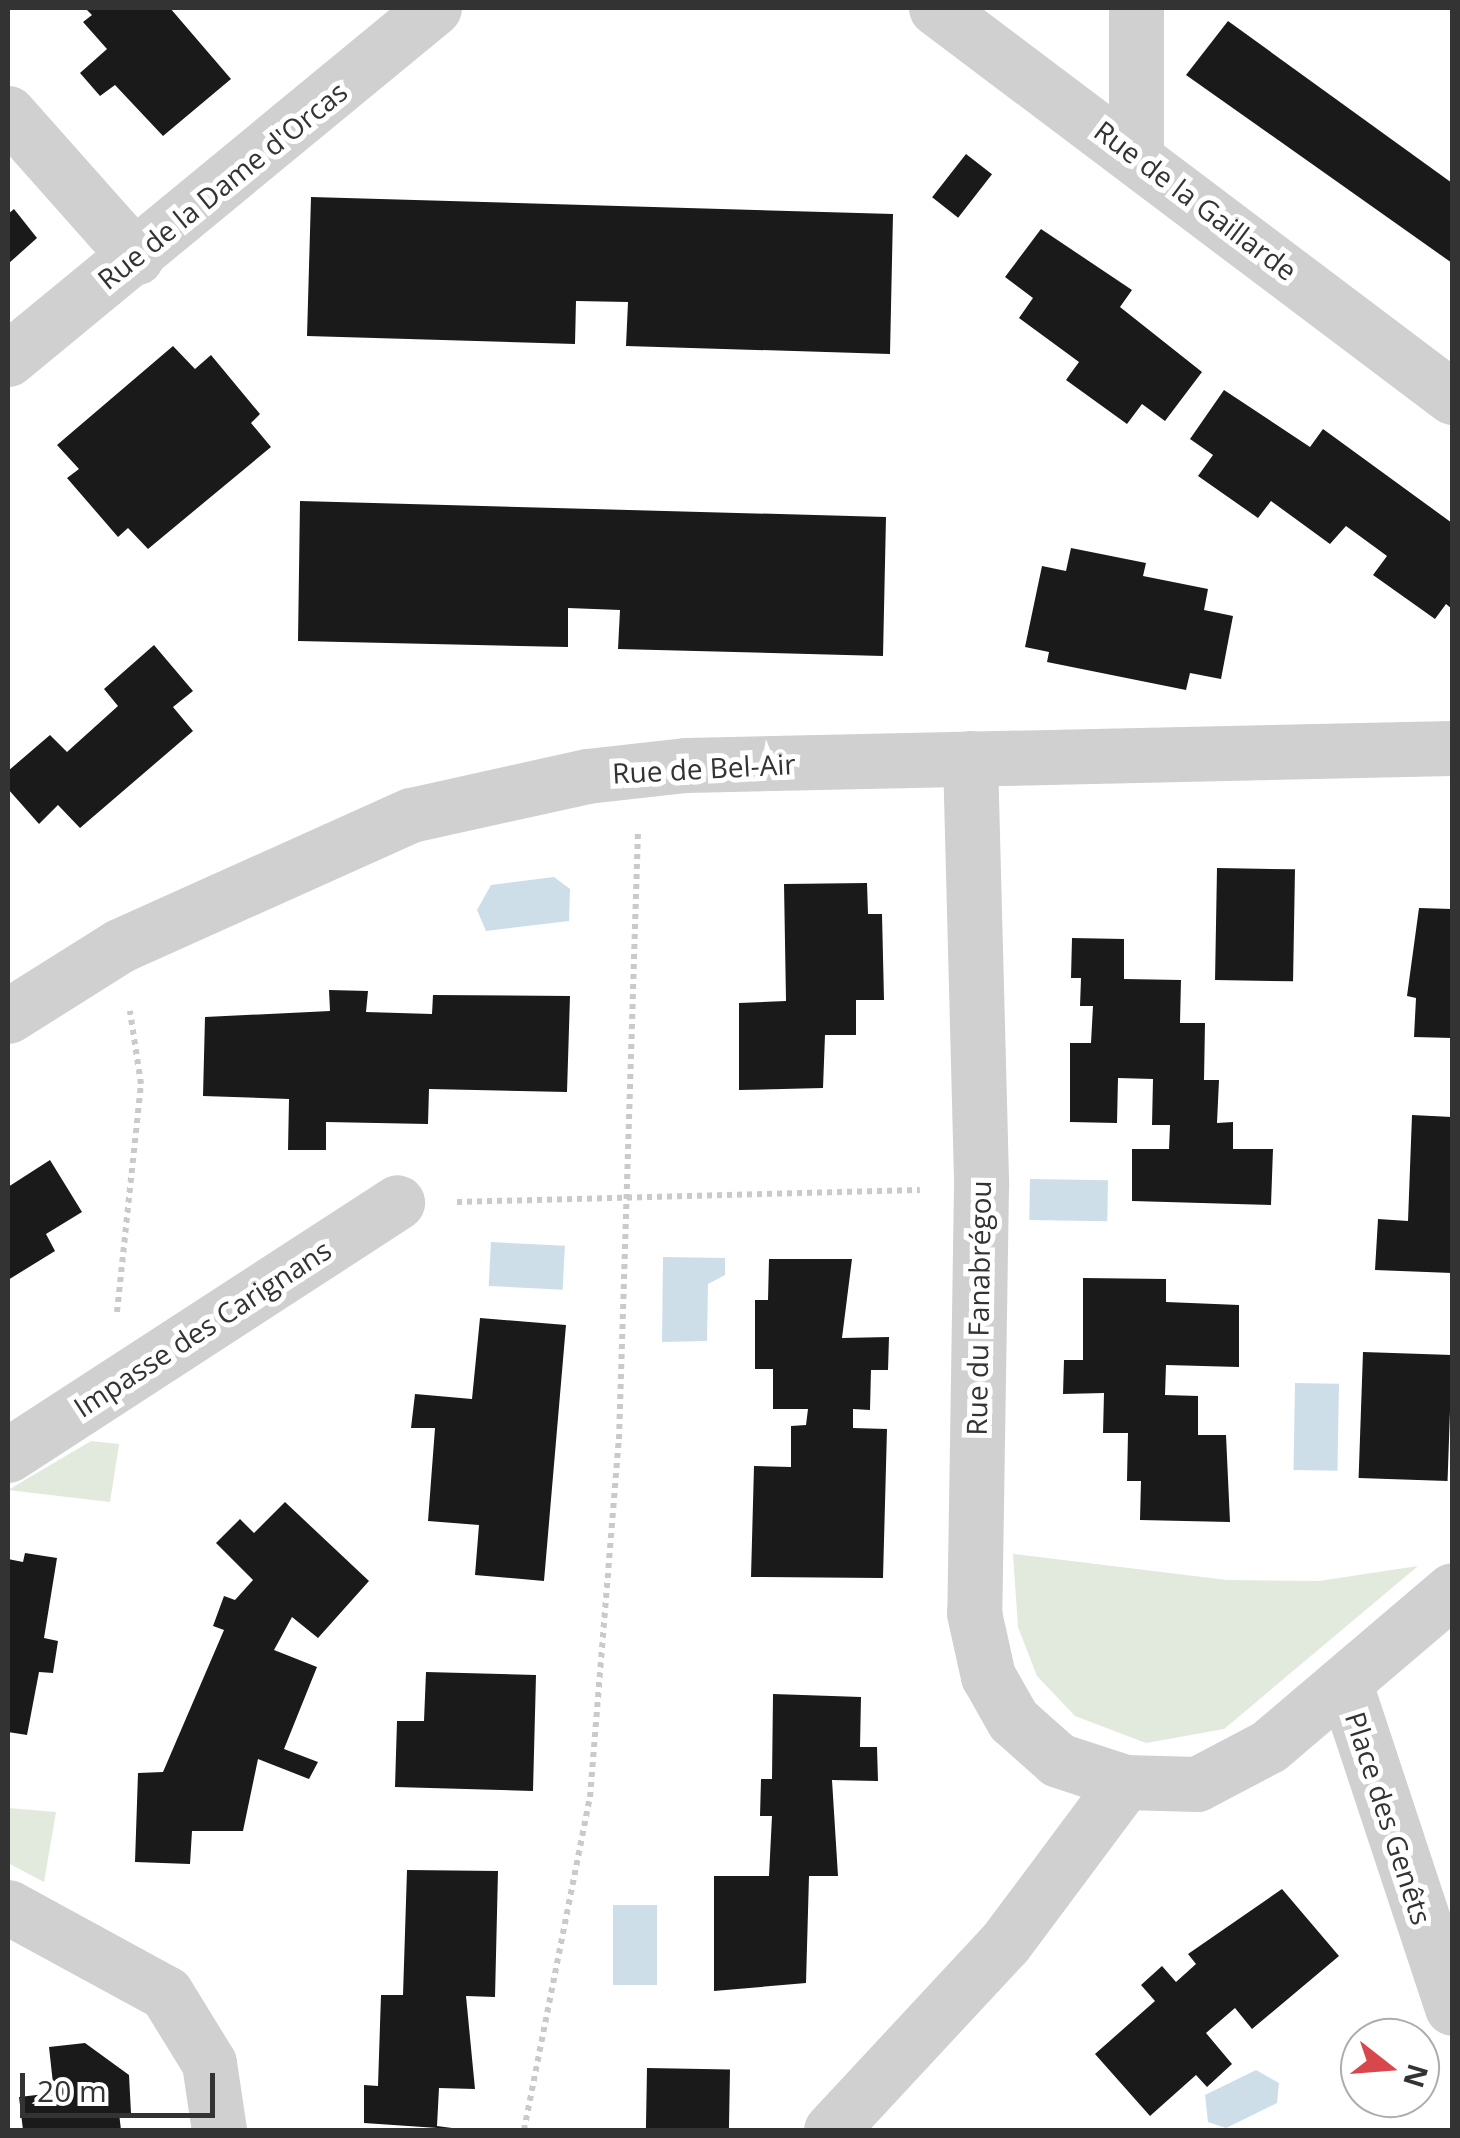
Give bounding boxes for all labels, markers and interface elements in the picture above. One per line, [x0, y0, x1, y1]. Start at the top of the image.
street label: Rue de la Dame d'Orcas [91, 74, 353, 296]
street label: Rue de la Gaillarde [1088, 113, 1304, 287]
street label: Rue de Bel-Air [611, 746, 797, 790]
street label: Rue du Fanabrégou [959, 1180, 997, 1436]
street label: Impasse des Carignans [67, 1232, 337, 1424]
street label: Place des Genêts [1339, 1707, 1439, 1929]
north arrow [1340, 2018, 1440, 2118]
scale bar [25, 2053, 220, 2115]
text: N [1395, 2060, 1438, 2093]
text: 20 m [37, 2070, 107, 2111]

